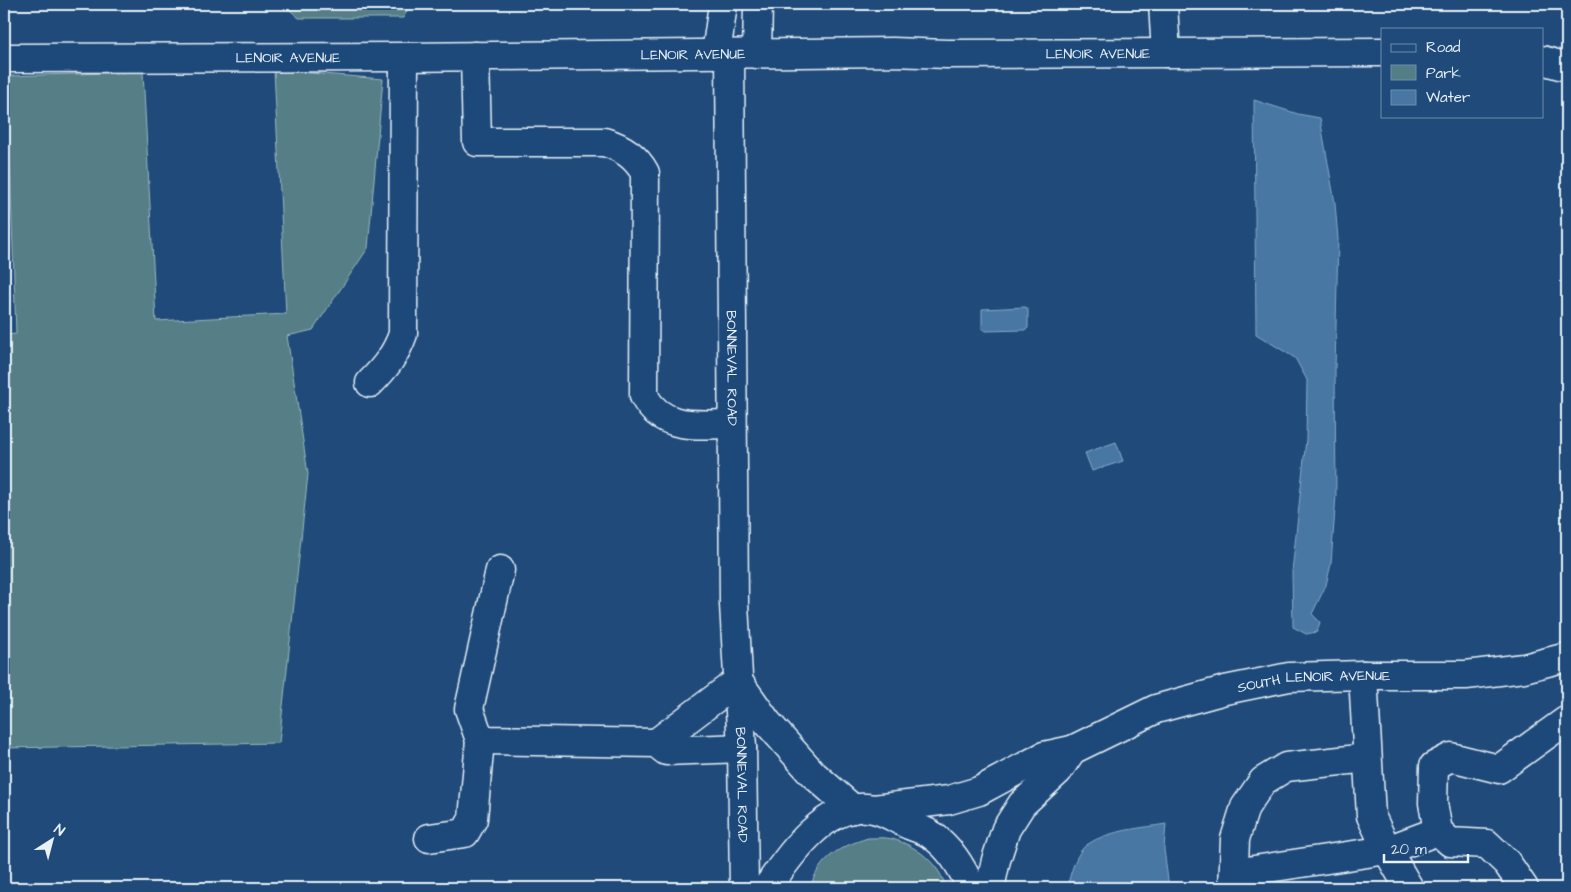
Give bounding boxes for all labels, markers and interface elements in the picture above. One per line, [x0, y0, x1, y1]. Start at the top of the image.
legend [1381, 28, 1544, 118]
text: Road [1426, 37, 1461, 58]
street label: LENOIR AVENUE [1045, 44, 1151, 65]
street label: LENOIR AVENUE [640, 45, 746, 66]
street label: LENOIR AVENUE [236, 48, 341, 68]
text: Park [1426, 63, 1461, 84]
text: Water [1426, 87, 1470, 108]
street label: BONNEVAL ROAD [721, 310, 742, 426]
street label: SOUTH LENOIR AVENUE [1236, 666, 1391, 698]
street label: BONNEVAL ROAD [730, 726, 752, 843]
north arrow [28, 814, 78, 864]
text: N [50, 820, 69, 841]
scale bar [1384, 832, 1467, 864]
text: 20 m [1391, 839, 1427, 860]

